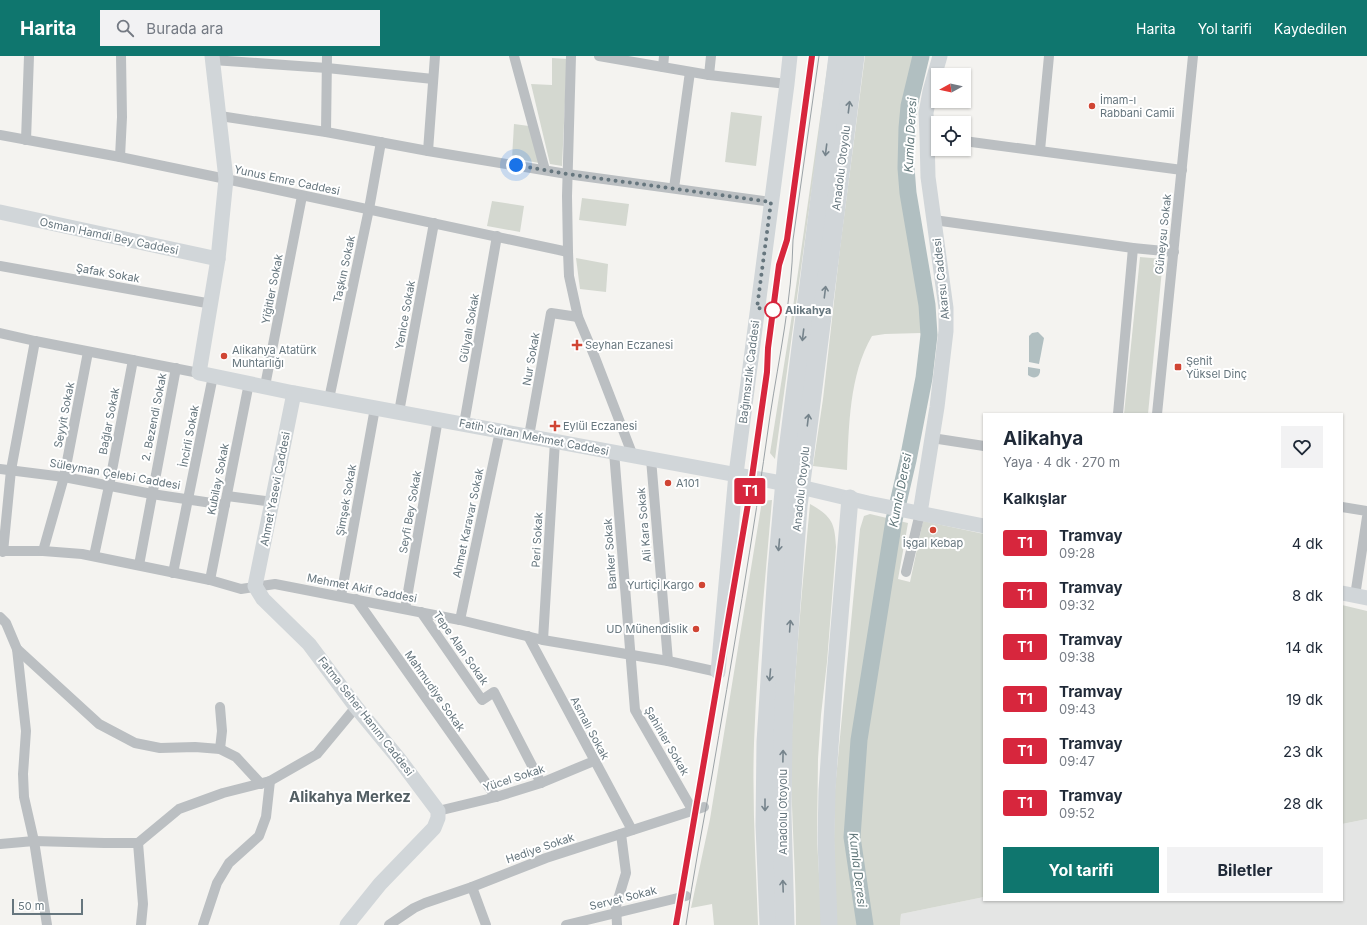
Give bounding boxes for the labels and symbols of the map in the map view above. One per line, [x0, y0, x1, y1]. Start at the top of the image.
north arrow [931, 68, 971, 108]
place label: İmam-ı Rabbani Camii [1100, 93, 1174, 120]
water label: Kumla Deresi [901, 96, 920, 173]
one-way arrow [845, 101, 852, 114]
marker: İmam-ı Rabbani Camii [1087, 101, 1097, 111]
street label: Anadolu Otoyolu [829, 125, 853, 211]
one-way arrow [822, 143, 830, 156]
your location [506, 155, 526, 175]
street label: Yunus Emre Caddesi [233, 162, 341, 198]
street label: Güneysu Sokak [1152, 193, 1174, 275]
street label: Osman Hamdi Bey Caddesi [38, 214, 180, 258]
street label: Taşkın Sokak [330, 234, 358, 304]
street label: Akarsu Caddesi [930, 238, 952, 320]
street label: Yiğitler Sokak [258, 253, 286, 325]
street label: Şafak Sokak [75, 261, 141, 285]
street label: Yenice Sokak [392, 279, 418, 351]
one-way arrow [821, 285, 829, 298]
street label: Gülyalı Sokak [456, 292, 482, 364]
marker: Alikahya [764, 301, 782, 319]
place label: Alikahya [785, 303, 832, 317]
street label: Bağımsızlık Caddesi [736, 320, 762, 424]
one-way arrow [799, 328, 807, 341]
street label: Nur Sokak [519, 331, 543, 387]
place label: Seyhan Eczanesi [585, 338, 673, 352]
marker: Seyhan Eczanesi [572, 340, 582, 350]
place label: Alikahya Atatürk Muhtarlığı [232, 343, 317, 370]
marker: Alikahya Atatürk Muhtarlığı [219, 351, 229, 361]
place label: Şehit Yüksel Dinç [1186, 354, 1247, 381]
marker: Şehit Yüksel Dinç [1173, 362, 1183, 372]
street label: 2. Bezendi Sokak [139, 372, 169, 462]
street label: Seyyit Sokak [51, 381, 77, 449]
street label: Bağlar Sokak [96, 386, 122, 456]
street label: İncirli Sokak [176, 404, 202, 468]
one-way arrow [805, 414, 812, 427]
street label: Fatih Sultan Mehmet Caddesi [458, 416, 610, 458]
place label: Eylül Eczanesi [563, 419, 637, 433]
marker: Eylül Eczanesi [550, 421, 560, 431]
street label: Ahmet Yasevi Caddesi [257, 431, 293, 547]
street label: Kubilay Sokak [204, 442, 232, 516]
street label: Anadolu Otoyolu [790, 446, 812, 532]
water label: Kumla Deresi [885, 451, 915, 528]
street label: Süleyman Çelebi Caddesi [48, 456, 182, 492]
street label: Şimşek Sokak [333, 463, 359, 537]
street label: Ahmet Karavar Sokak [450, 467, 486, 579]
street label: Seyfi Bey Sokak [396, 469, 424, 555]
place label: A101 [676, 476, 699, 490]
marker: A101 [663, 478, 673, 488]
line badge: T1 [732, 478, 768, 504]
street label: Ali Kara Sokak [634, 487, 654, 563]
street label: Peri Sokak [529, 512, 545, 568]
street label: Banker Sokak [601, 518, 619, 590]
marker: İşgal Kebap [928, 525, 938, 535]
place label: İşgal Kebap [903, 536, 964, 550]
one-way arrow [775, 538, 782, 551]
street label: Mehmet Akif Caddesi [306, 570, 418, 606]
place label: Yurtiçi Kargo [627, 578, 694, 592]
marker: Yurtiçi Kargo [697, 580, 707, 590]
street label: Tepe Alan Sokak [430, 608, 492, 688]
one-way arrow [786, 620, 793, 633]
place label: UD Mühendislik [606, 622, 688, 636]
marker: UD Mühendislik [691, 624, 701, 634]
street label: Mahmudiye Sokak [402, 648, 468, 734]
street label: Fatma Seher Hanım Caddesi [315, 654, 417, 778]
one-way arrow [766, 668, 773, 681]
street label: Asmalı Sokak [567, 694, 613, 762]
street label: Şahinler Sokak [642, 704, 692, 778]
one-way arrow [779, 750, 786, 763]
street label: Yücel Sokak [481, 761, 547, 795]
street label: Anadolu Otoyolu [776, 769, 790, 855]
district label: Alikahya Merkez [289, 787, 411, 806]
one-way arrow [761, 798, 769, 811]
street label: Hediye Sokak [504, 830, 576, 866]
water label: Kumla Deresi [846, 832, 870, 909]
one-way arrow [780, 880, 787, 893]
street label: Servet Sokak [588, 883, 658, 913]
scale bar [12, 897, 83, 916]

